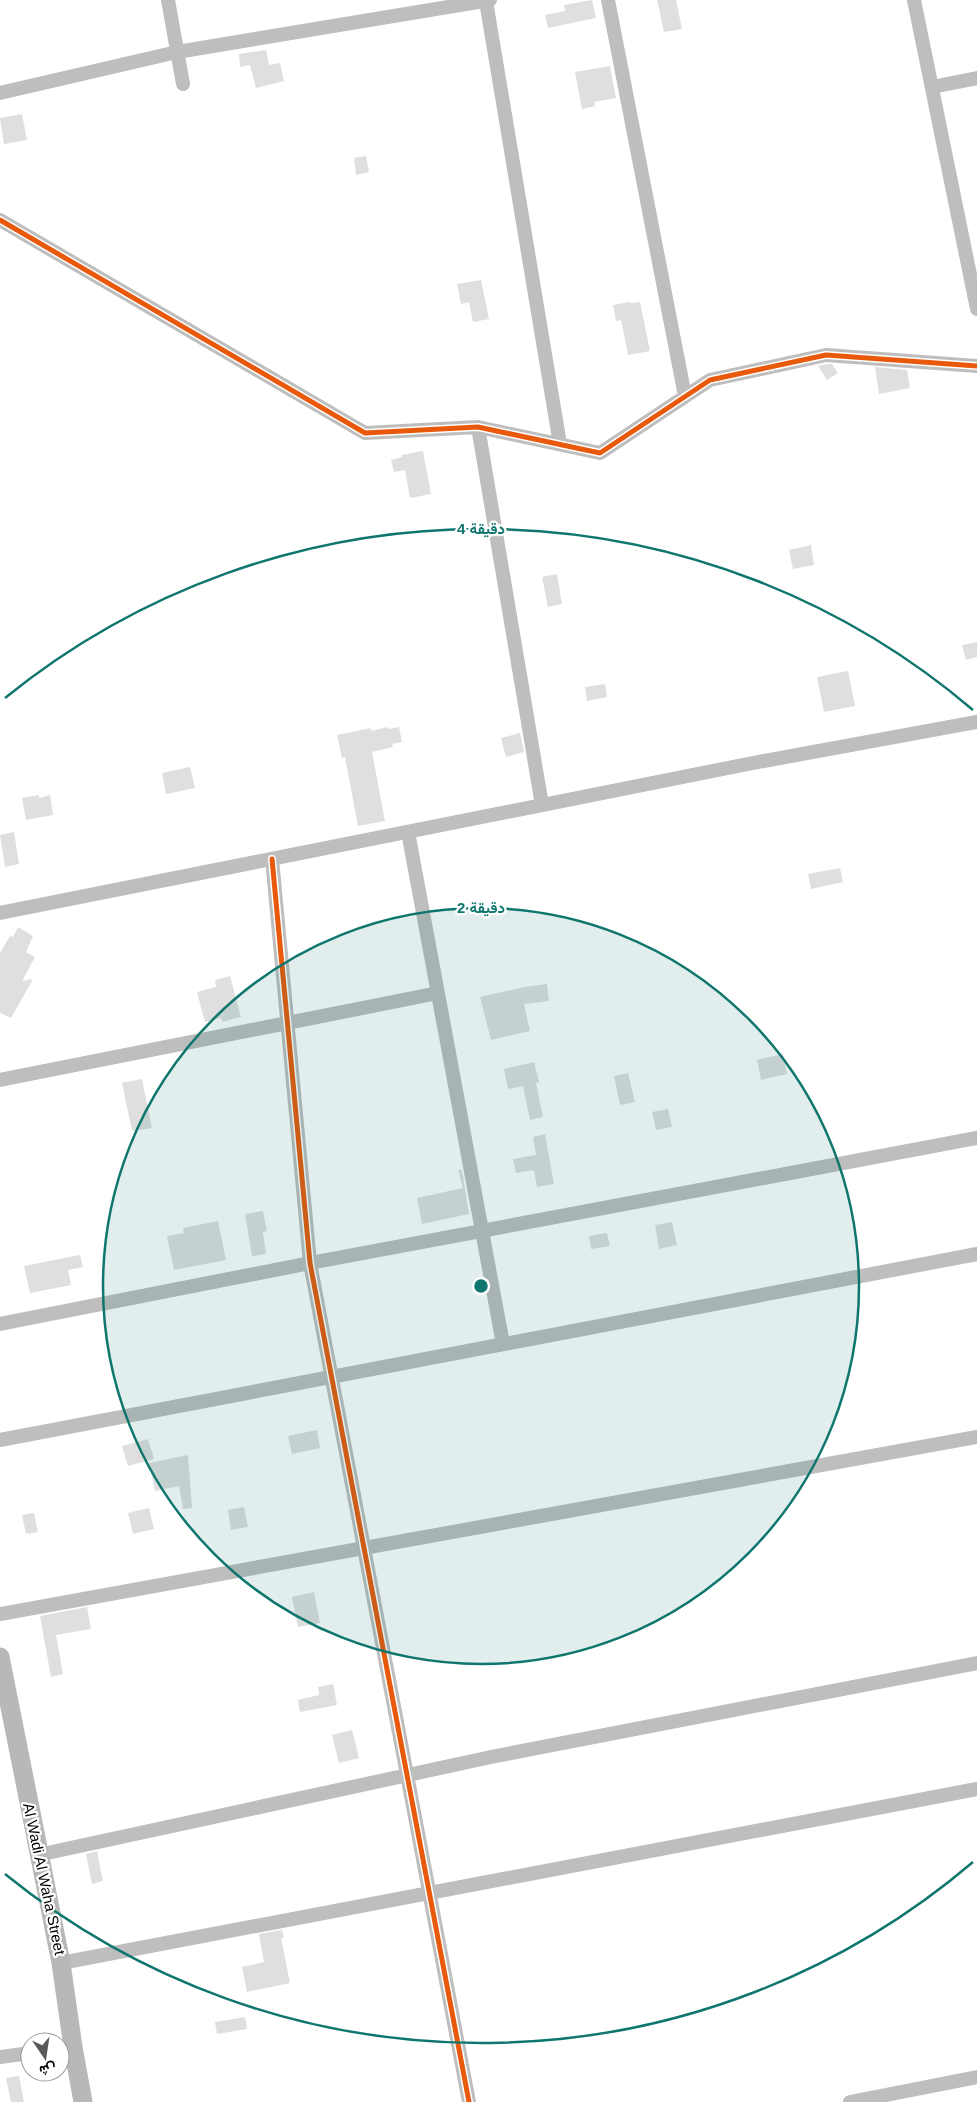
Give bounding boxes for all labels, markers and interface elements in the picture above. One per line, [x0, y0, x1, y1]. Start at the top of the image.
text: 4 دقيقة [457, 520, 505, 538]
text: 2 دقيقة [457, 899, 505, 917]
centre of rings [472, 1277, 490, 1295]
street label: Al Wadi Al Waha Street [20, 1801, 69, 1957]
north arrow [20, 2032, 70, 2082]
text: ش [38, 2059, 58, 2079]

